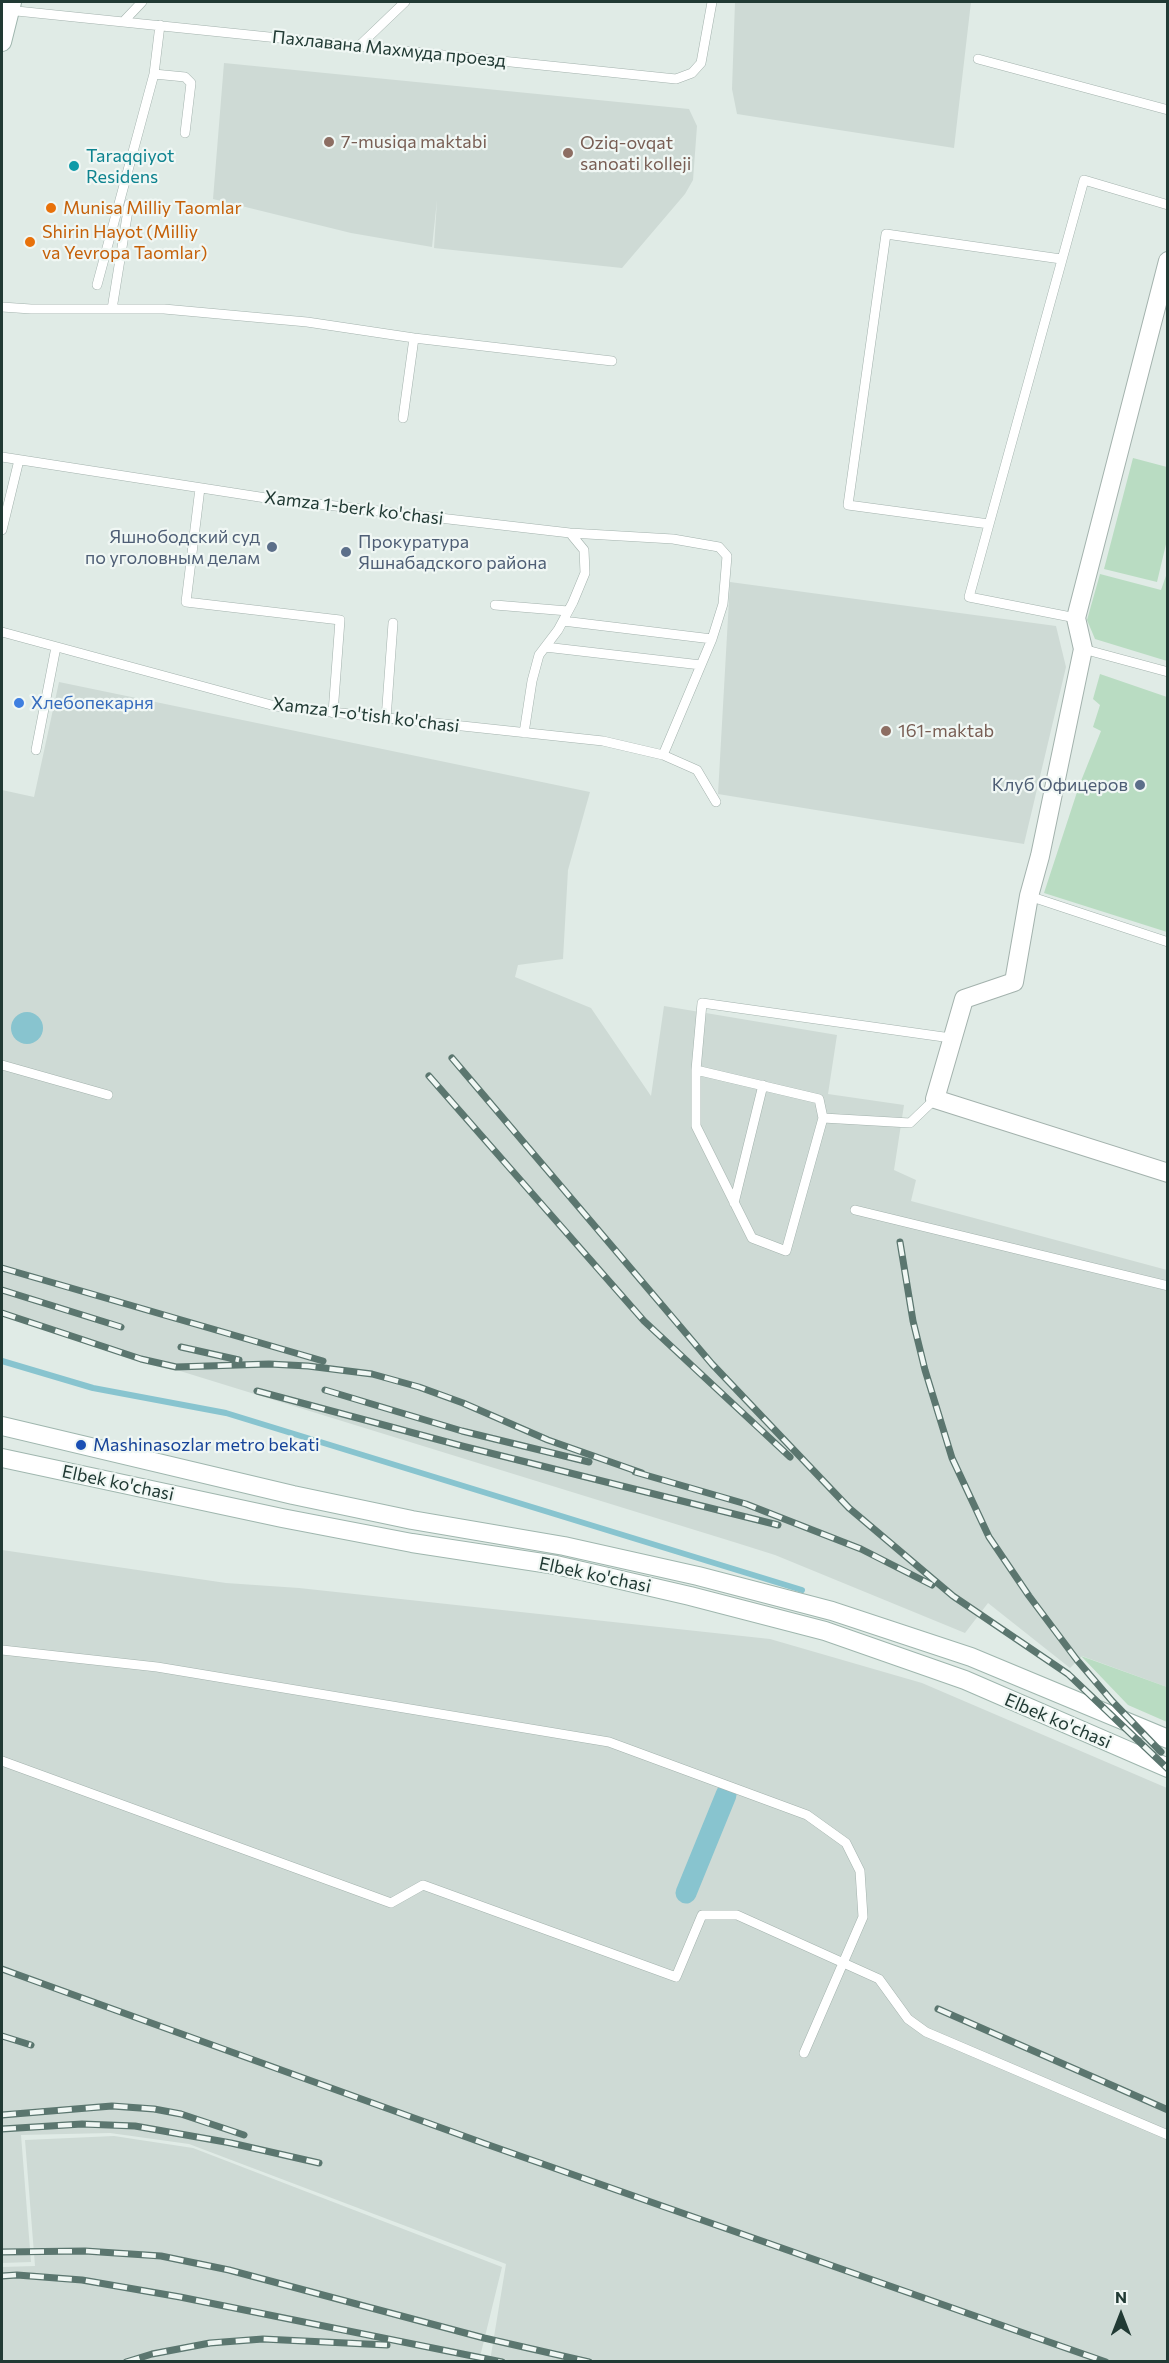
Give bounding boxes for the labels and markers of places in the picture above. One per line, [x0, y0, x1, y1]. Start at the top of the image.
place label: 7-musiqa maktabi [341, 131, 487, 153]
place label: Oziq-ovqat sanoati kolleji [580, 132, 691, 174]
marker: 7-musiqa maktabi [322, 135, 336, 149]
place label: Taraqqiyot Residens [86, 145, 174, 188]
marker: Oziq-ovqat sanoati kolleji [561, 146, 575, 160]
marker: Taraqqiyot Residens [67, 159, 81, 173]
place label: Munisa Milliy Taomlar [63, 197, 242, 219]
marker: Munisa Milliy Taomlar [44, 201, 58, 215]
place label: Shirin Hayot (Milliy va Yevropa Taomlar) [42, 221, 207, 264]
marker: Shirin Hayot (Milliy va Yevropa Taomlar) [23, 235, 37, 249]
place label: Яшнободский суд по уголовным делам [85, 526, 260, 568]
place label: Прокуратура Яшнабадского района [358, 531, 547, 574]
marker: Яшнободский суд по уголовным делам [265, 540, 279, 554]
marker: Прокуратура Яшнабадского района [339, 545, 353, 559]
place label: Хлебопекарня [31, 692, 154, 714]
marker: Хлебопекарня [12, 696, 26, 710]
place label: 161-maktab [898, 720, 994, 742]
marker: 161-maktab [879, 724, 893, 738]
place label: Клуб Офицеров [992, 774, 1128, 796]
marker: Клуб Офицеров [1133, 778, 1147, 792]
place label: Mashinasozlar metro bekati [93, 1434, 320, 1456]
marker: Mashinasozlar metro bekati [74, 1438, 88, 1452]

